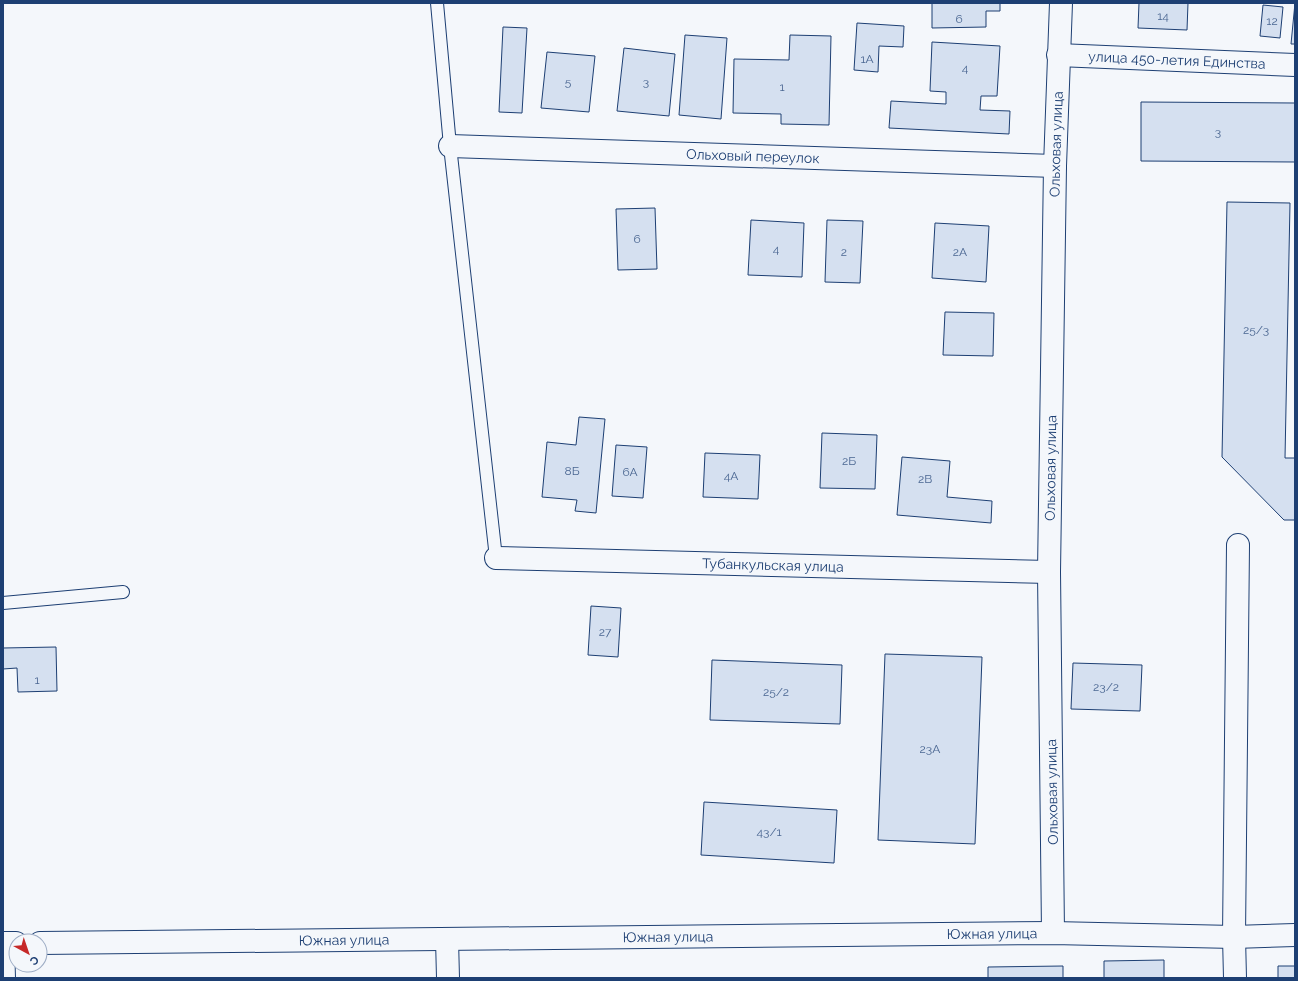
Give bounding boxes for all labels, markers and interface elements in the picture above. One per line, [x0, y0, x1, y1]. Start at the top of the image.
house number: 14 [1157, 9, 1169, 23]
house number: 6 [955, 12, 963, 26]
house number: 12 [1266, 14, 1278, 28]
street label: улица 450-летия Единства [1088, 48, 1266, 72]
house number: 1А [860, 52, 874, 66]
house number: 4 [962, 61, 969, 75]
house number: 5 [565, 75, 572, 89]
house number: 3 [643, 75, 649, 89]
house number: 1 [779, 80, 785, 94]
street label: Ольховая улица [1047, 91, 1066, 197]
house number: 3 [1215, 125, 1221, 139]
street label: Ольховый переулок [686, 146, 820, 166]
house number: 6 [633, 232, 641, 246]
house number: 4 [773, 242, 780, 256]
house number: 2 [841, 245, 847, 259]
house number: 2А [953, 245, 967, 259]
house number: 25/3 [1243, 323, 1269, 337]
street label: Ольховая улица [1042, 415, 1059, 521]
house number: 2Б [842, 454, 856, 468]
house number: 8Б [565, 464, 580, 478]
house number: 6А [622, 465, 638, 479]
house number: 4А [724, 469, 738, 483]
house number: 2В [918, 472, 932, 486]
street label: Тубанкульская улица [702, 555, 844, 575]
house number: 27 [599, 625, 612, 639]
house number: 1 [34, 673, 40, 687]
house number: 23/2 [1093, 680, 1119, 694]
house number: 25/2 [763, 685, 789, 699]
street label: Ольховая улица [1043, 739, 1061, 845]
house number: 23А [920, 742, 940, 756]
house number: 43/1 [756, 825, 782, 839]
street label: Южная улица [947, 925, 1037, 942]
street label: Южная улица [623, 928, 713, 945]
street label: Южная улица [299, 932, 389, 948]
north arrow [8, 933, 48, 973]
text: С [27, 953, 41, 968]

